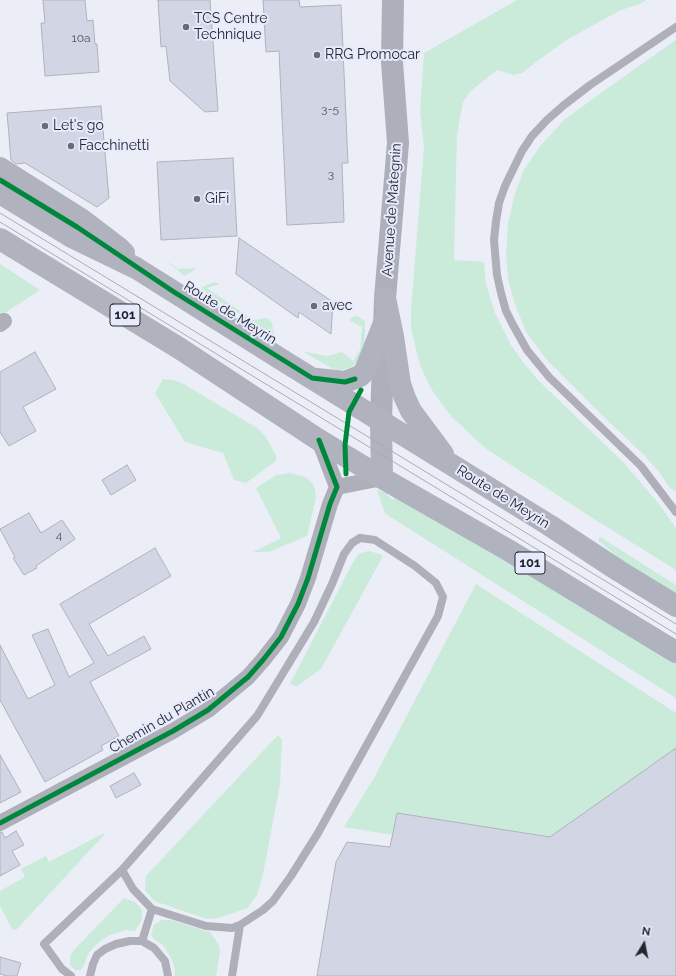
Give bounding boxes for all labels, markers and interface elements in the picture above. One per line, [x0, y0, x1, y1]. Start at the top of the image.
place label: TCS Centre Technique [194, 11, 267, 44]
marker: TCS Centre Technique [181, 22, 191, 32]
house number: 10a [71, 31, 91, 45]
place label: RRG Promocar [325, 47, 420, 63]
marker: RRG Promocar [312, 50, 322, 60]
house number: 3-5 [321, 102, 339, 116]
place label: Let's go [53, 118, 104, 134]
marker: Let's go [40, 121, 50, 131]
place label: Facchinetti [79, 138, 149, 154]
marker: Facchinetti [66, 141, 76, 151]
street label: Avenue de Mategnin [379, 143, 405, 277]
house number: 3 [328, 167, 334, 181]
place label: GiFi [205, 191, 229, 207]
marker: GiFi [192, 194, 202, 204]
street label: Route de Meyrin [180, 278, 280, 348]
place label: avec [322, 298, 353, 314]
marker: avec [309, 301, 319, 311]
road number: 101 [110, 304, 140, 326]
street label: Route de Meyrin [453, 462, 553, 532]
house number: 4 [56, 528, 62, 542]
road number: 101 [515, 552, 545, 574]
street label: Chemin du Plantin [107, 683, 217, 757]
north arrow [624, 924, 664, 964]
text: N [641, 925, 651, 939]

